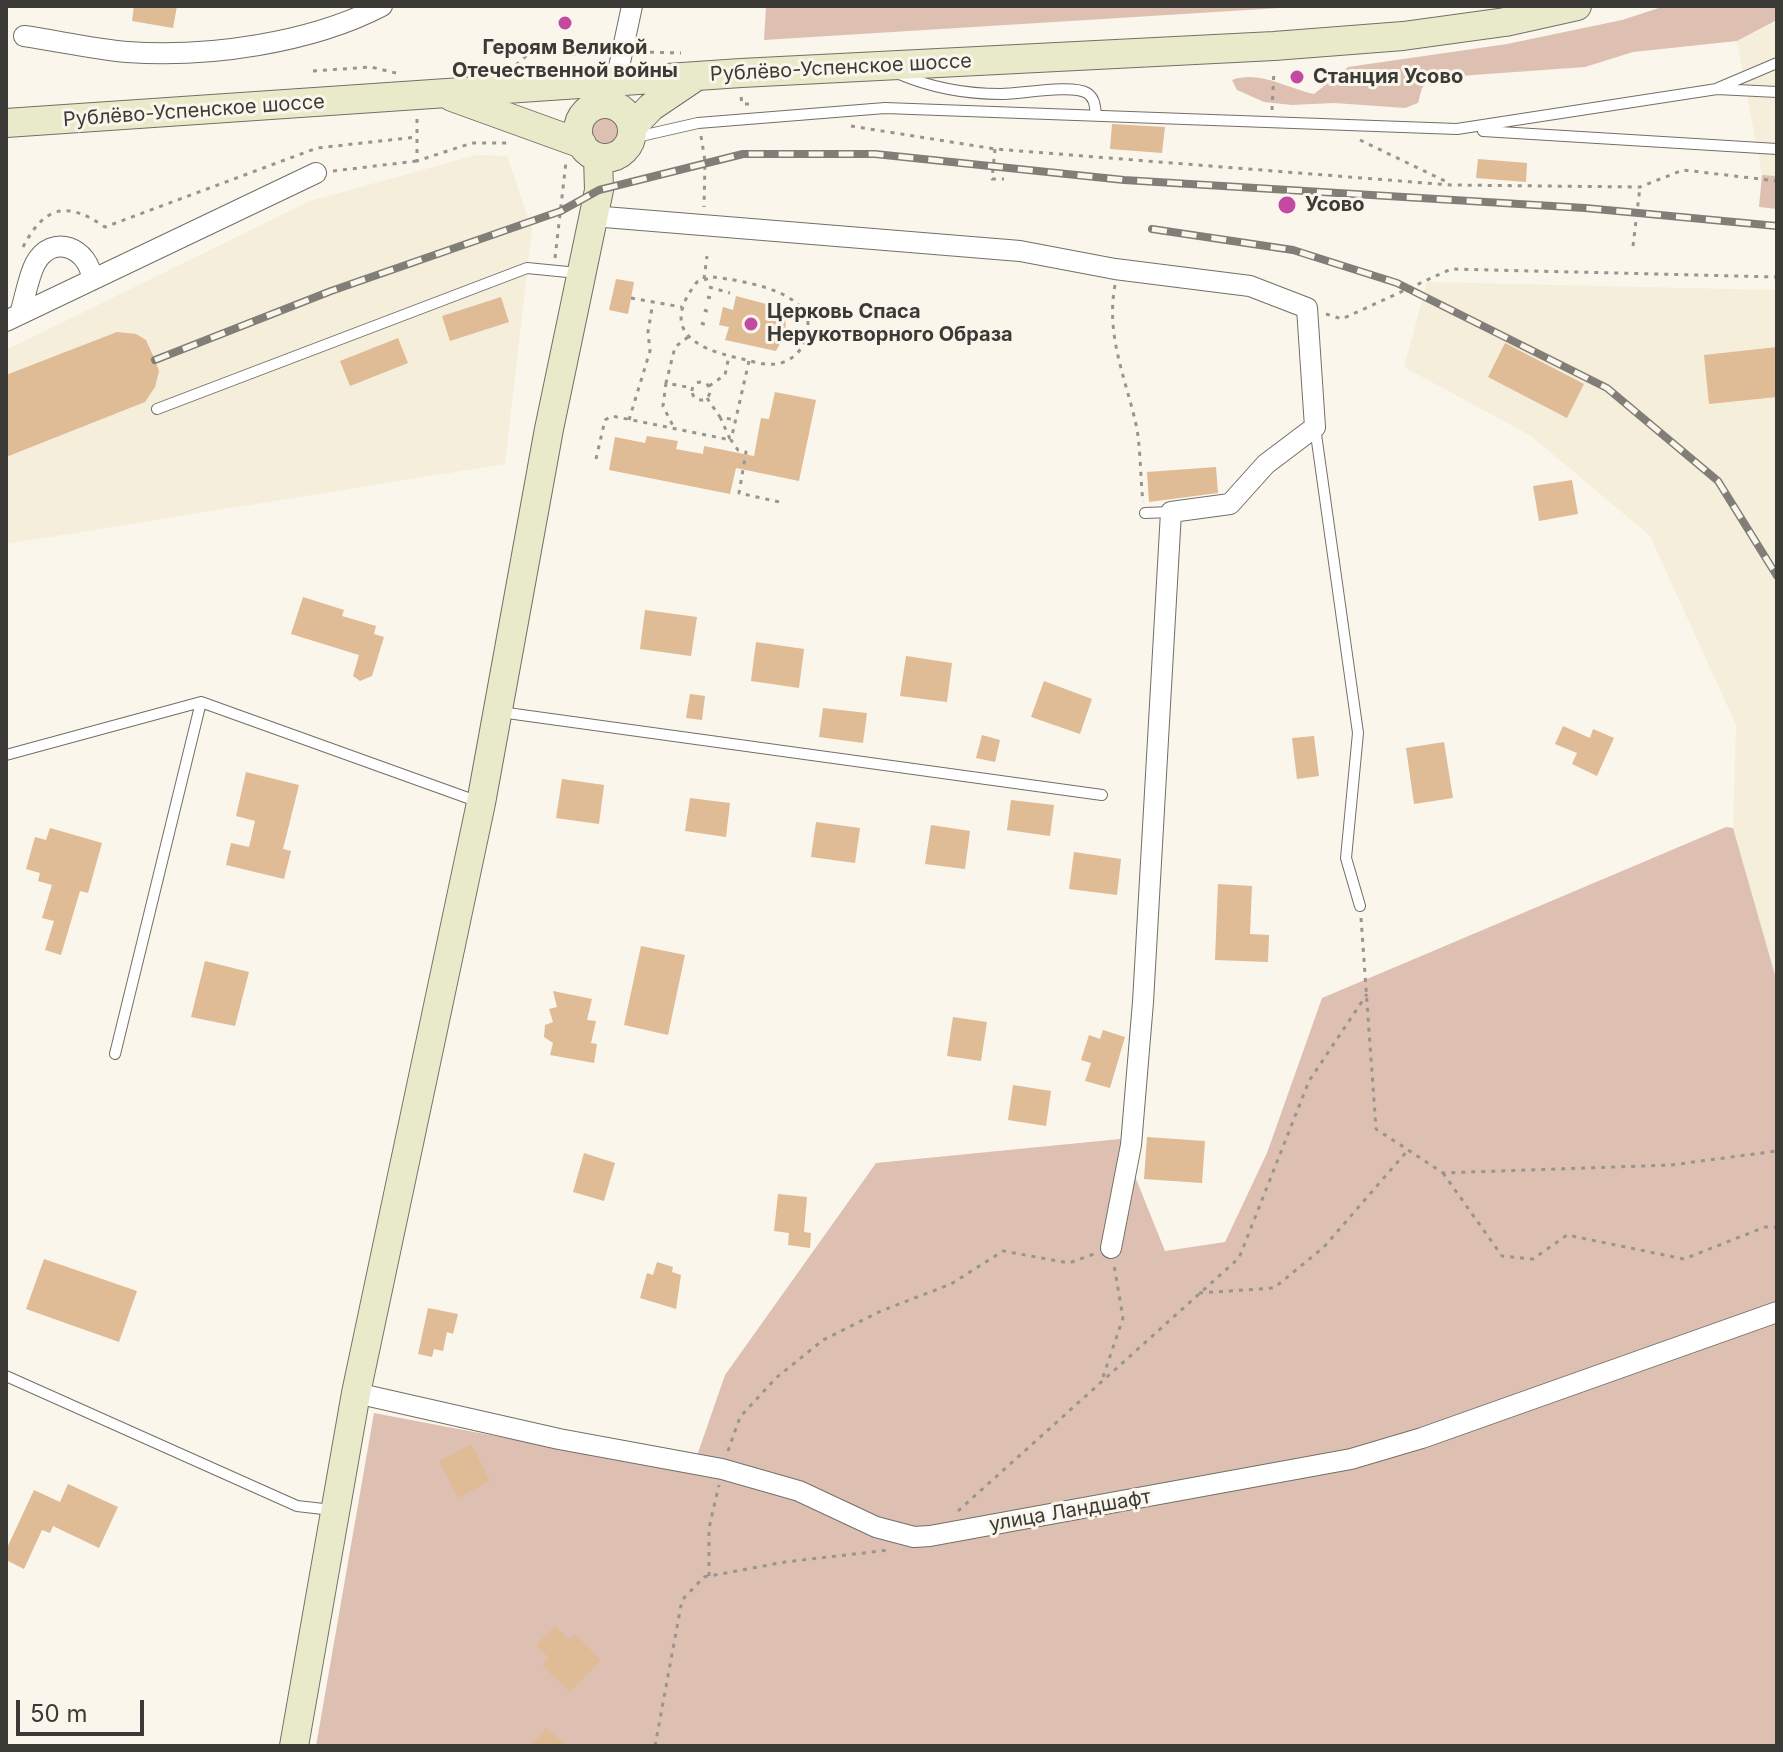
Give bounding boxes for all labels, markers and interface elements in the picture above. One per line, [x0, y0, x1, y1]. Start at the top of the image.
marker: Героям Великой Отечественной войны [556, 14, 574, 32]
place label: Героям Великой Отечественной войны [452, 36, 678, 83]
street label: Рублёво-Успенское шоссе [709, 49, 973, 87]
place label: Станция Усово [1313, 65, 1463, 89]
marker: Станция Усово [1288, 68, 1306, 86]
street label: Рублёво-Успенское шоссе [62, 90, 326, 132]
place label: Усово [1305, 193, 1365, 217]
marker: Усово [1276, 194, 1298, 216]
place label: Церковь Спаса Нерукотворного Образа [767, 300, 1013, 347]
marker: Церковь Спаса Нерукотворного Образа [742, 315, 760, 333]
street label: улица Ландшафт [987, 1485, 1153, 1537]
scale bar [20, 1684, 148, 1734]
text: 50 m [30, 1699, 88, 1728]

